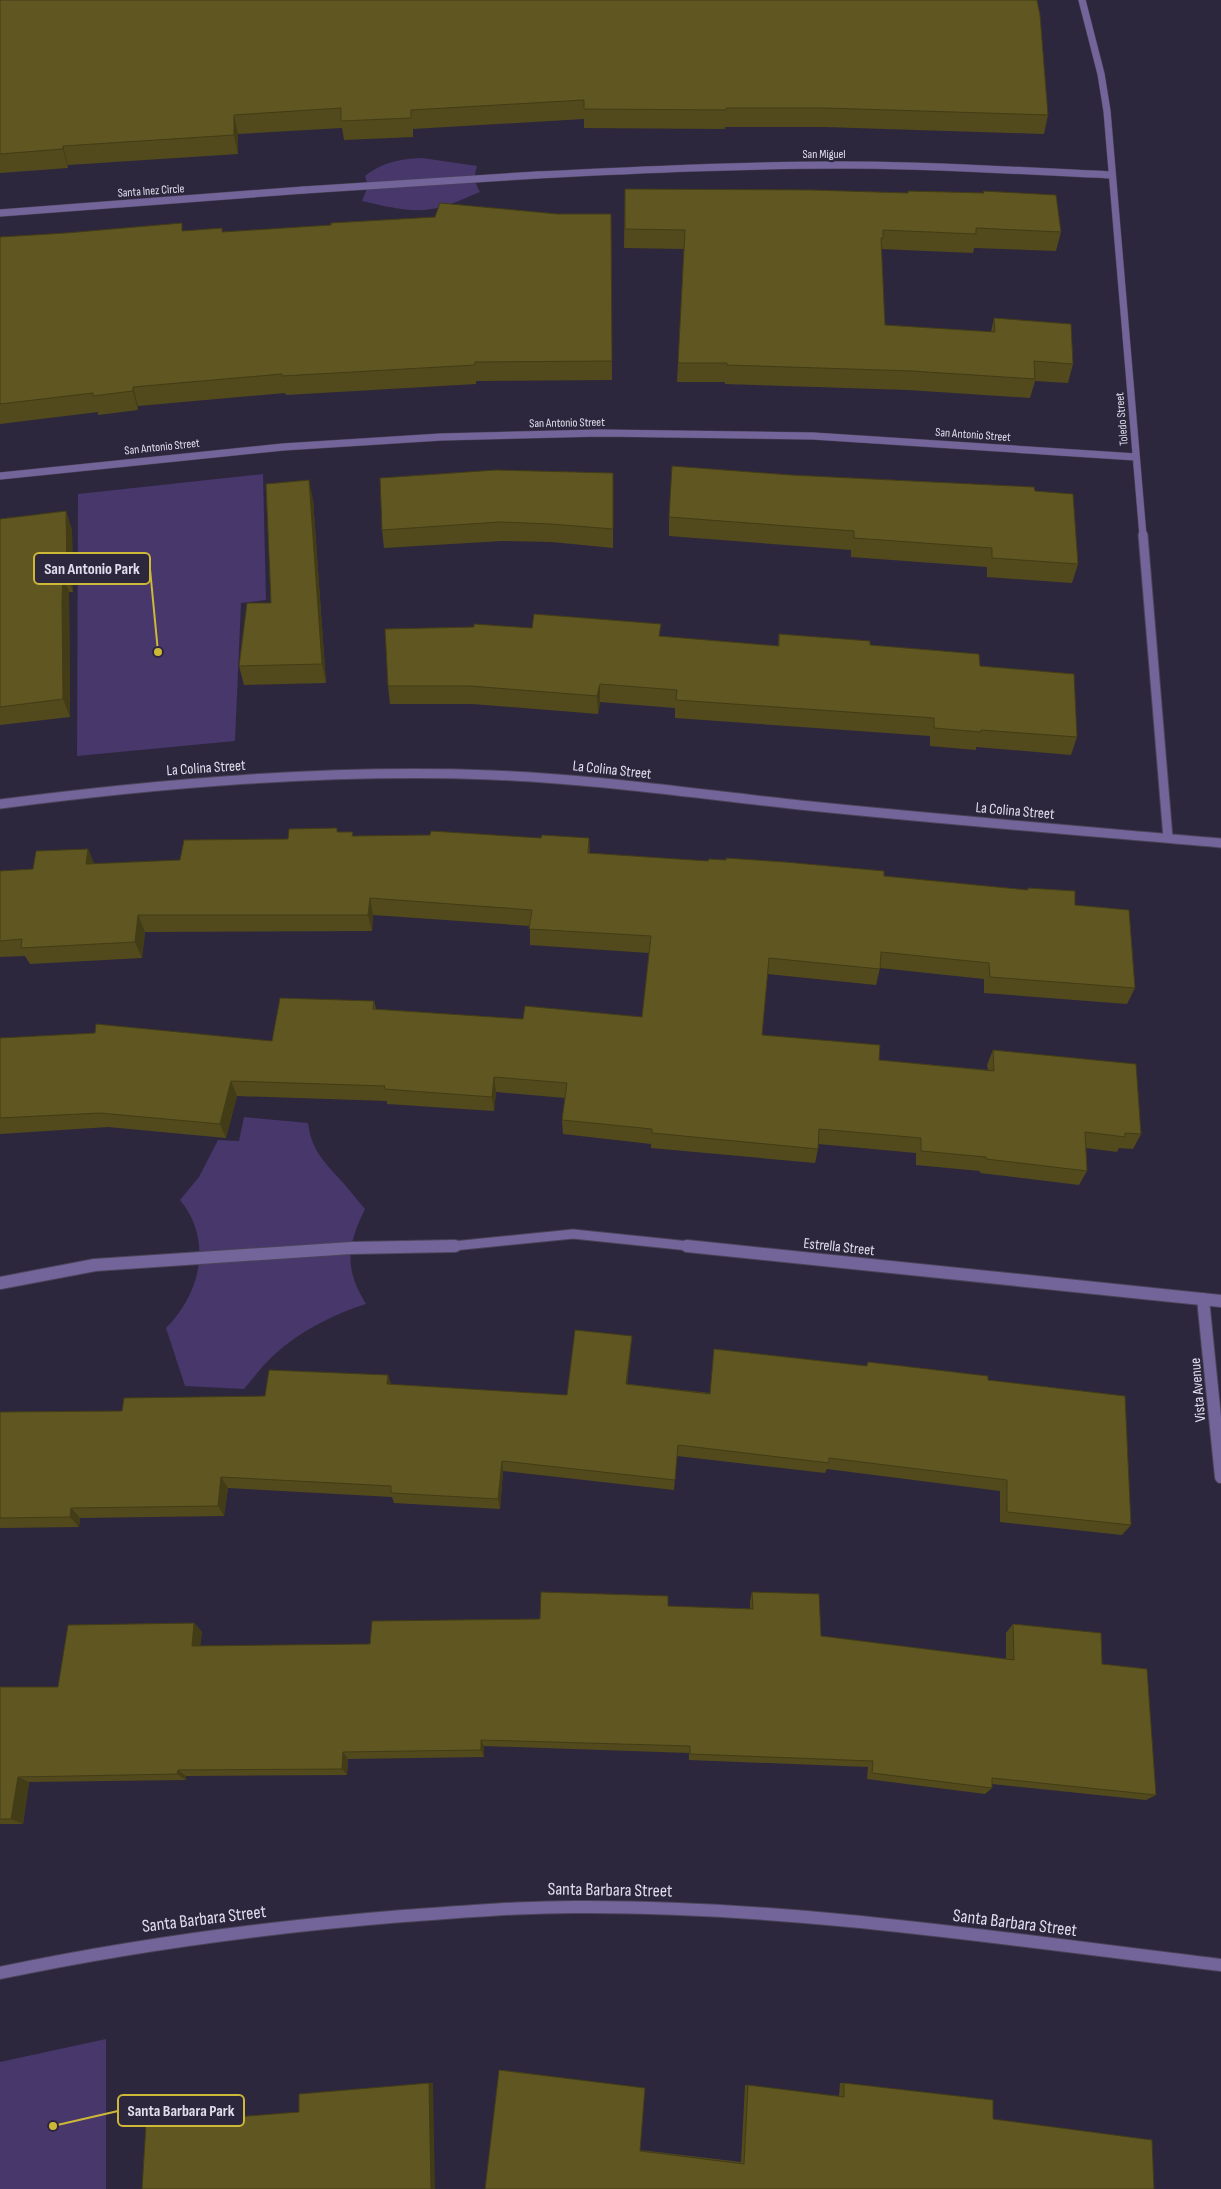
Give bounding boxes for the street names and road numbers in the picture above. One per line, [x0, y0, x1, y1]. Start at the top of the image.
street label: San Miguel [802, 147, 846, 162]
street label: Santa Inez Circle [117, 181, 185, 201]
street label: Toledo Street [1112, 391, 1132, 446]
street label: San Antonio Street [529, 415, 605, 431]
street label: San Antonio Street [935, 425, 1012, 445]
street label: San Antonio Street [124, 436, 201, 458]
street label: La Colina Street [166, 756, 247, 780]
street label: La Colina Street [572, 756, 653, 784]
street label: La Colina Street [975, 798, 1056, 824]
street label: Estrella Street [802, 1234, 876, 1260]
street label: Vista Avenue [1186, 1357, 1210, 1423]
street label: Santa Barbara Street [547, 1878, 673, 1902]
street label: Santa Barbara Street [141, 1901, 268, 1937]
street label: Santa Barbara Street [952, 1905, 1079, 1941]

